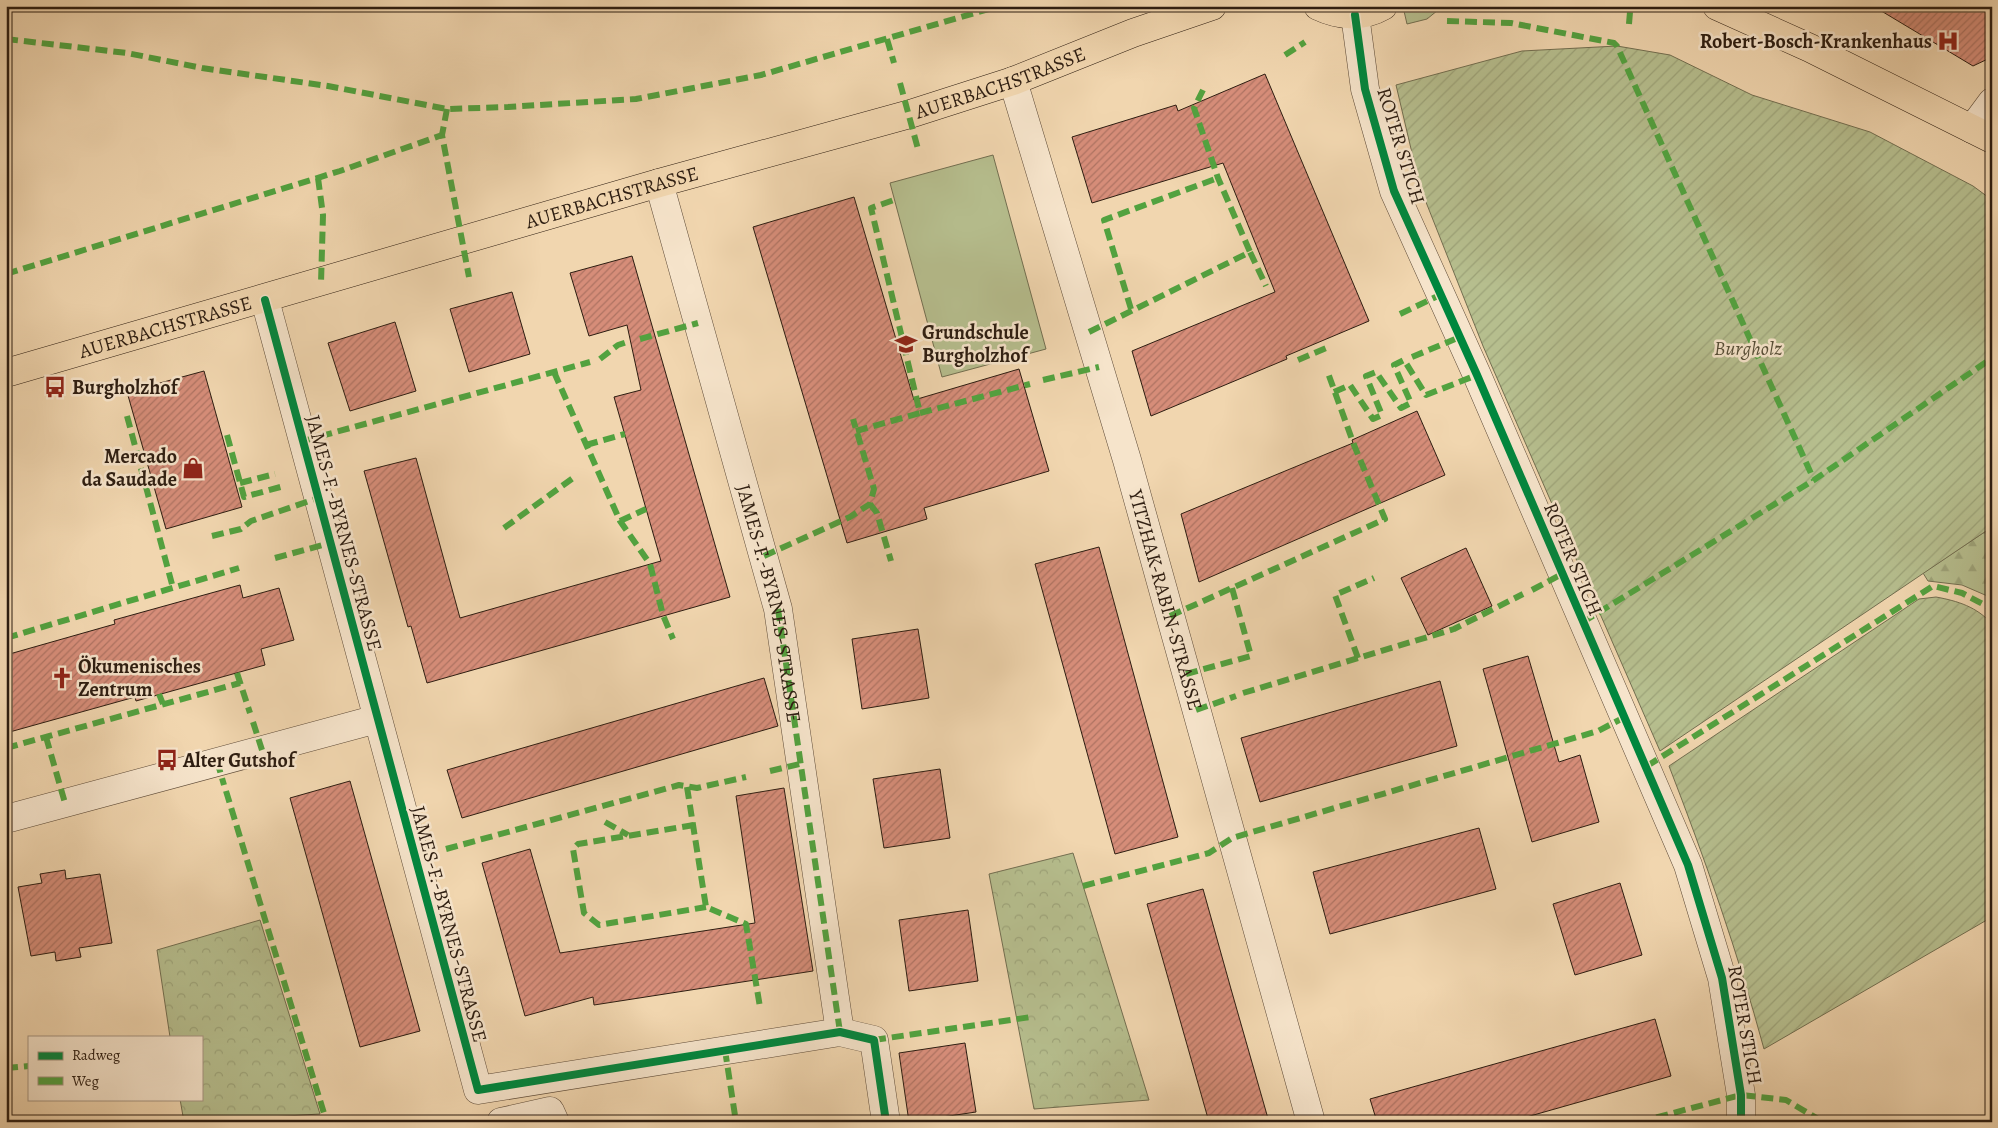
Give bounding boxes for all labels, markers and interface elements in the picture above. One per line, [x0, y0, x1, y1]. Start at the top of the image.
place label: Robert-Bosch-Krankenhaus [1700, 28, 1932, 55]
hospital icon: Robert-Bosch-Krankenhaus [1935, 28, 1961, 54]
street label: AUERBACHSTRASSE [911, 40, 1089, 125]
street label: ROTER STICH [1370, 84, 1432, 208]
street label: AUERBACHSTRASSE [521, 159, 701, 235]
street label: AUERBACHSTRASSE [75, 289, 255, 365]
place label: Grundschule Burgholzhof [922, 319, 1031, 369]
school or university icon: Grundschule Burgholzhof [893, 331, 919, 357]
park label: Burgholz [1714, 335, 1782, 362]
bus stop icon: Burgholzhof [42, 374, 68, 400]
place label: Burgholzhof [72, 374, 181, 401]
street label: JAMES-F.-BYRNES-STRASSE [299, 412, 389, 654]
place label: Mercado da Saudade [82, 443, 177, 493]
shop icon: Mercado da Saudade [180, 455, 206, 481]
street label: JAMES-F.-BYRNES-STRASSE [730, 481, 808, 724]
street label: YITZHAK-RABIN-STRASSE [1122, 486, 1209, 713]
street label: ROTER STICH [1537, 498, 1609, 620]
place label: Ökumenisches Zentrum [78, 653, 201, 703]
church icon: Ökumenisches Zentrum [49, 665, 75, 691]
bus stop icon: Alter Gutshof [154, 747, 180, 773]
place label: Alter Gutshof [182, 747, 298, 774]
street label: JAMES-F.-BYRNES-STRASSE [404, 803, 494, 1045]
street label: ROTER STICH [1721, 963, 1769, 1087]
legend [28, 1036, 202, 1100]
text: Radweg [72, 1045, 121, 1065]
text: Weg [71, 1071, 99, 1091]

